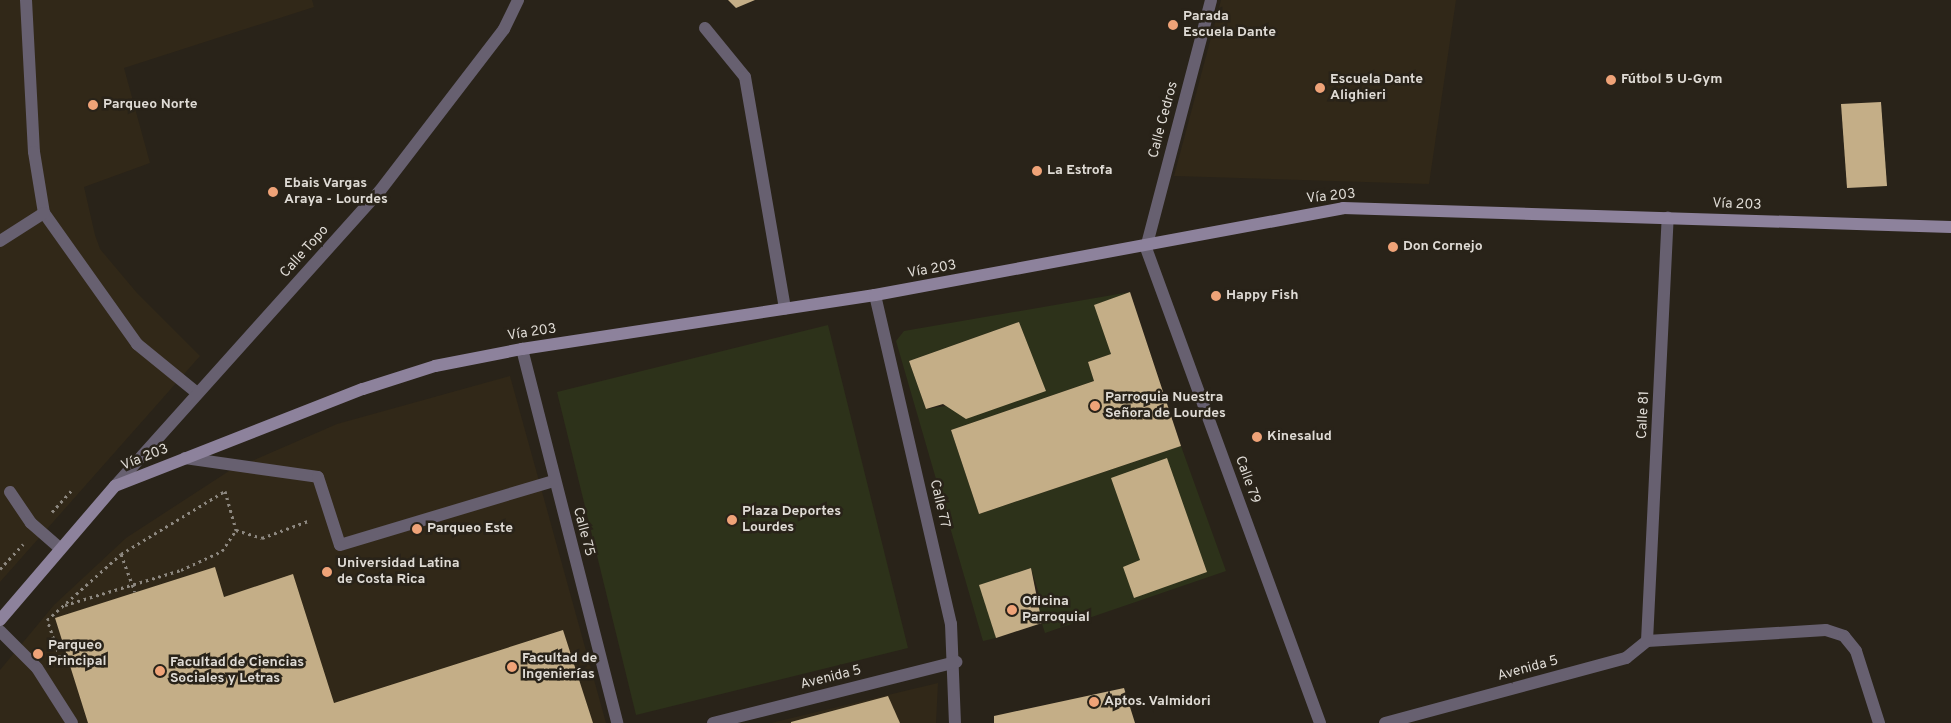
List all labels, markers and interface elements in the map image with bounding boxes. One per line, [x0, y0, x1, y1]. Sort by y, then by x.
place label: Parada Escuela Dante [1183, 9, 1276, 41]
marker: Parada Escuela Dante [1167, 19, 1179, 31]
place label: Escuela Dante Alighieri [1330, 72, 1423, 104]
place label: Fútbol 5 U-Gym [1621, 72, 1722, 88]
marker: Fútbol 5 U-Gym [1605, 74, 1617, 86]
street label: Calle Cedros [1146, 80, 1182, 160]
marker: Escuela Dante Alighieri [1314, 82, 1326, 94]
place label: Parqueo Norte [103, 97, 198, 113]
marker: Parqueo Norte [87, 99, 99, 111]
place label: La Estrofa [1047, 163, 1112, 179]
marker: La Estrofa [1031, 165, 1043, 177]
place label: Ebais Vargas Araya - Lourdes [284, 176, 388, 208]
marker: Ebais Vargas Araya - Lourdes [266, 185, 280, 199]
street label: Vía 203 [1306, 186, 1356, 208]
street label: Vía 203 [1712, 196, 1762, 214]
street label: Calle Topo [277, 222, 333, 282]
place label: Don Cornejo [1403, 239, 1483, 255]
marker: Don Cornejo [1387, 241, 1399, 253]
street label: Vía 203 [906, 257, 958, 283]
place label: Happy Fish [1226, 288, 1299, 304]
marker: Happy Fish [1210, 290, 1222, 302]
street label: Vía 203 [506, 321, 558, 345]
place label: Parroquia Nuestra Señora de Lourdes [1105, 390, 1226, 422]
street label: Calle 81 [1634, 390, 1654, 440]
marker: Parroquia Nuestra Señora de Lourdes [1089, 400, 1101, 412]
place label: Kinesalud [1267, 429, 1332, 445]
marker: Kinesalud [1251, 431, 1263, 443]
street label: Vía 203 [119, 441, 171, 475]
street label: Calle 79 [1231, 454, 1263, 506]
street label: Calle 77 [925, 478, 953, 530]
place label: Plaza Deportes Lourdes [742, 504, 841, 536]
street label: Calle 75 [568, 505, 598, 559]
marker: Plaza Deportes Lourdes [726, 514, 738, 526]
place label: Parqueo Este [427, 521, 513, 537]
marker: Parqueo Este [411, 523, 423, 535]
place label: Universidad Latina de Costa Rica [337, 556, 460, 588]
marker: Universidad Latina de Costa Rica [321, 566, 333, 578]
place label: Oficina Parroquial [1022, 594, 1090, 626]
marker: Oficina Parroquial [1006, 604, 1018, 616]
place label: Parqueo Principal [48, 638, 107, 670]
marker: Parqueo Principal [32, 648, 44, 660]
place label: Facultad de Ingenierías [522, 651, 597, 684]
street label: Avenida 5 [1496, 653, 1560, 685]
place label: Facultad de Ciencias Sociales y Letras [170, 655, 304, 688]
marker: Facultad de Ingenierías [506, 661, 518, 673]
street label: Avenida 5 [799, 662, 863, 694]
marker: Facultad de Ciencias Sociales y Letras [154, 665, 166, 677]
place label: Aptos. Valmidori [1104, 694, 1211, 710]
marker: Aptos. Valmidori [1088, 696, 1100, 708]

